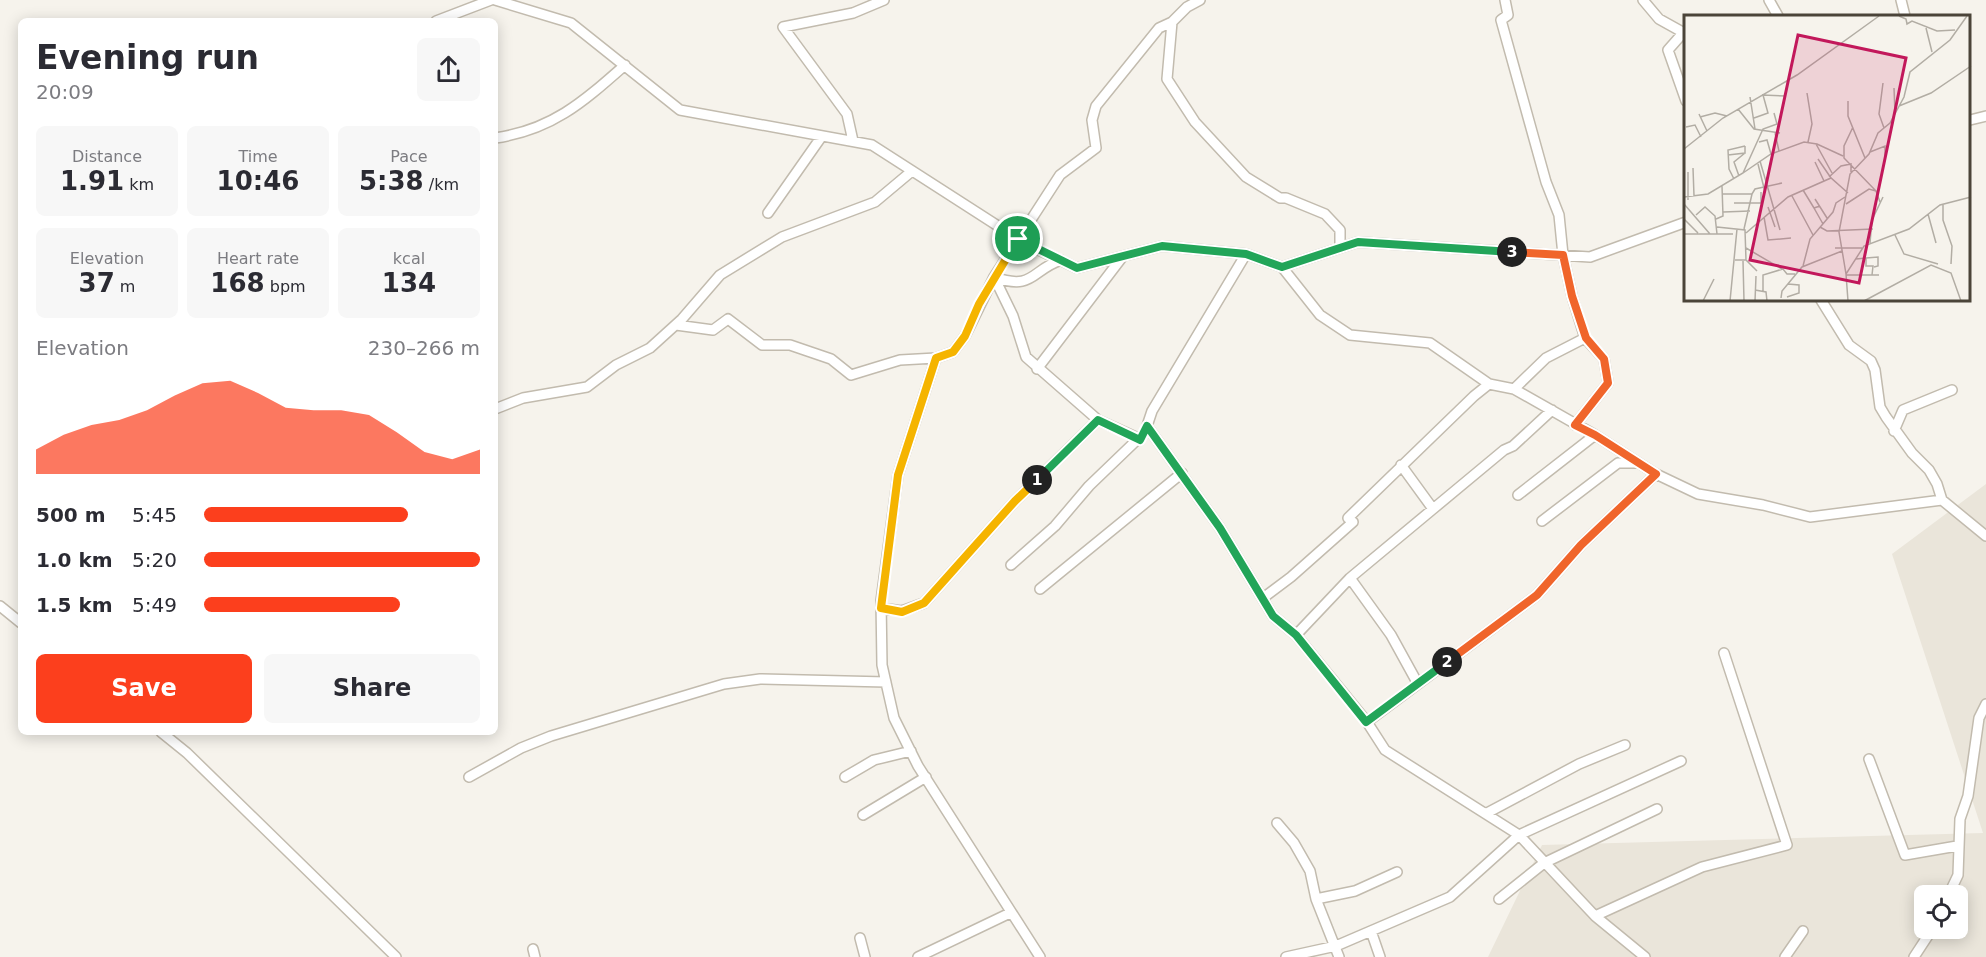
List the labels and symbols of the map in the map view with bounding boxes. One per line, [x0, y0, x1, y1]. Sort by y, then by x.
inset map [1684, 15, 1971, 302]
pin [992, 213, 1043, 264]
pin: 3 [1497, 237, 1527, 267]
pin: 1 [1022, 465, 1052, 495]
pin: 2 [1432, 647, 1462, 677]

